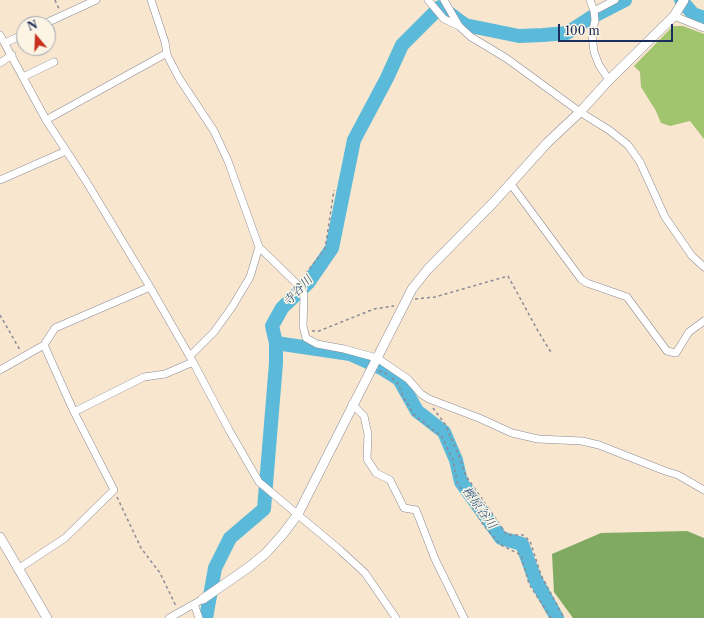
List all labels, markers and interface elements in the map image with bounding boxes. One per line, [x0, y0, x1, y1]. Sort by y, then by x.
north arrow [16, 16, 56, 56]
scale bar [560, 16, 675, 42]
text: N [26, 17, 39, 34]
text: 100 m [565, 23, 600, 38]
water label: 寺谷川 [280, 273, 316, 309]
water label: 樫原谷川 [459, 484, 499, 532]

